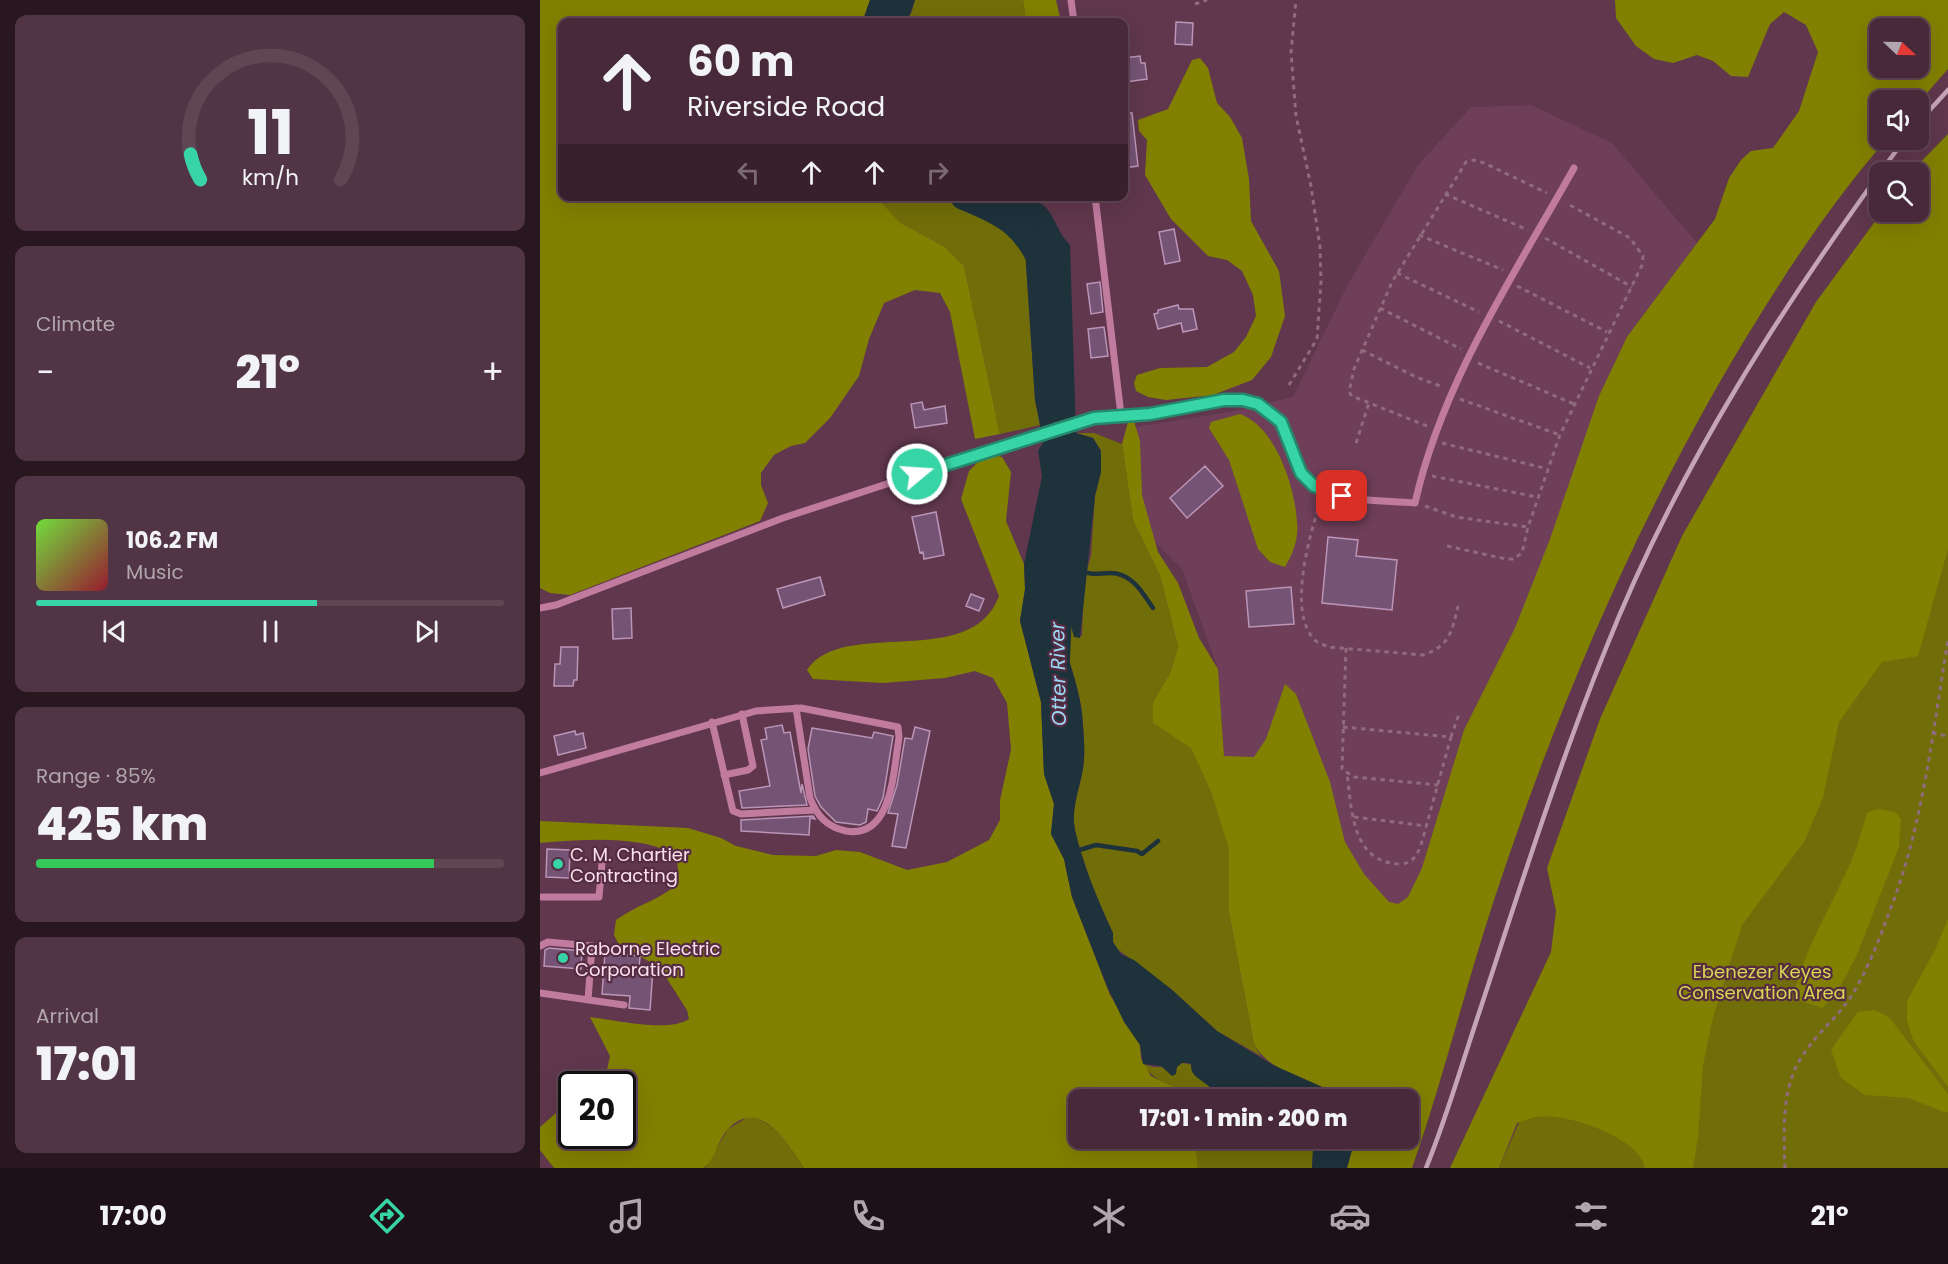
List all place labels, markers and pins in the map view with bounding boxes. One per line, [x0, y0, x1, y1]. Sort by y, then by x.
pin [1316, 470, 1367, 521]
place label: C. M. Chartier Contracting [570, 842, 690, 888]
marker: C. M. Chartier Contracting [551, 857, 565, 871]
place label: Raborne Electric Corporation [575, 936, 720, 982]
marker: Raborne Electric Corporation [556, 951, 570, 965]

